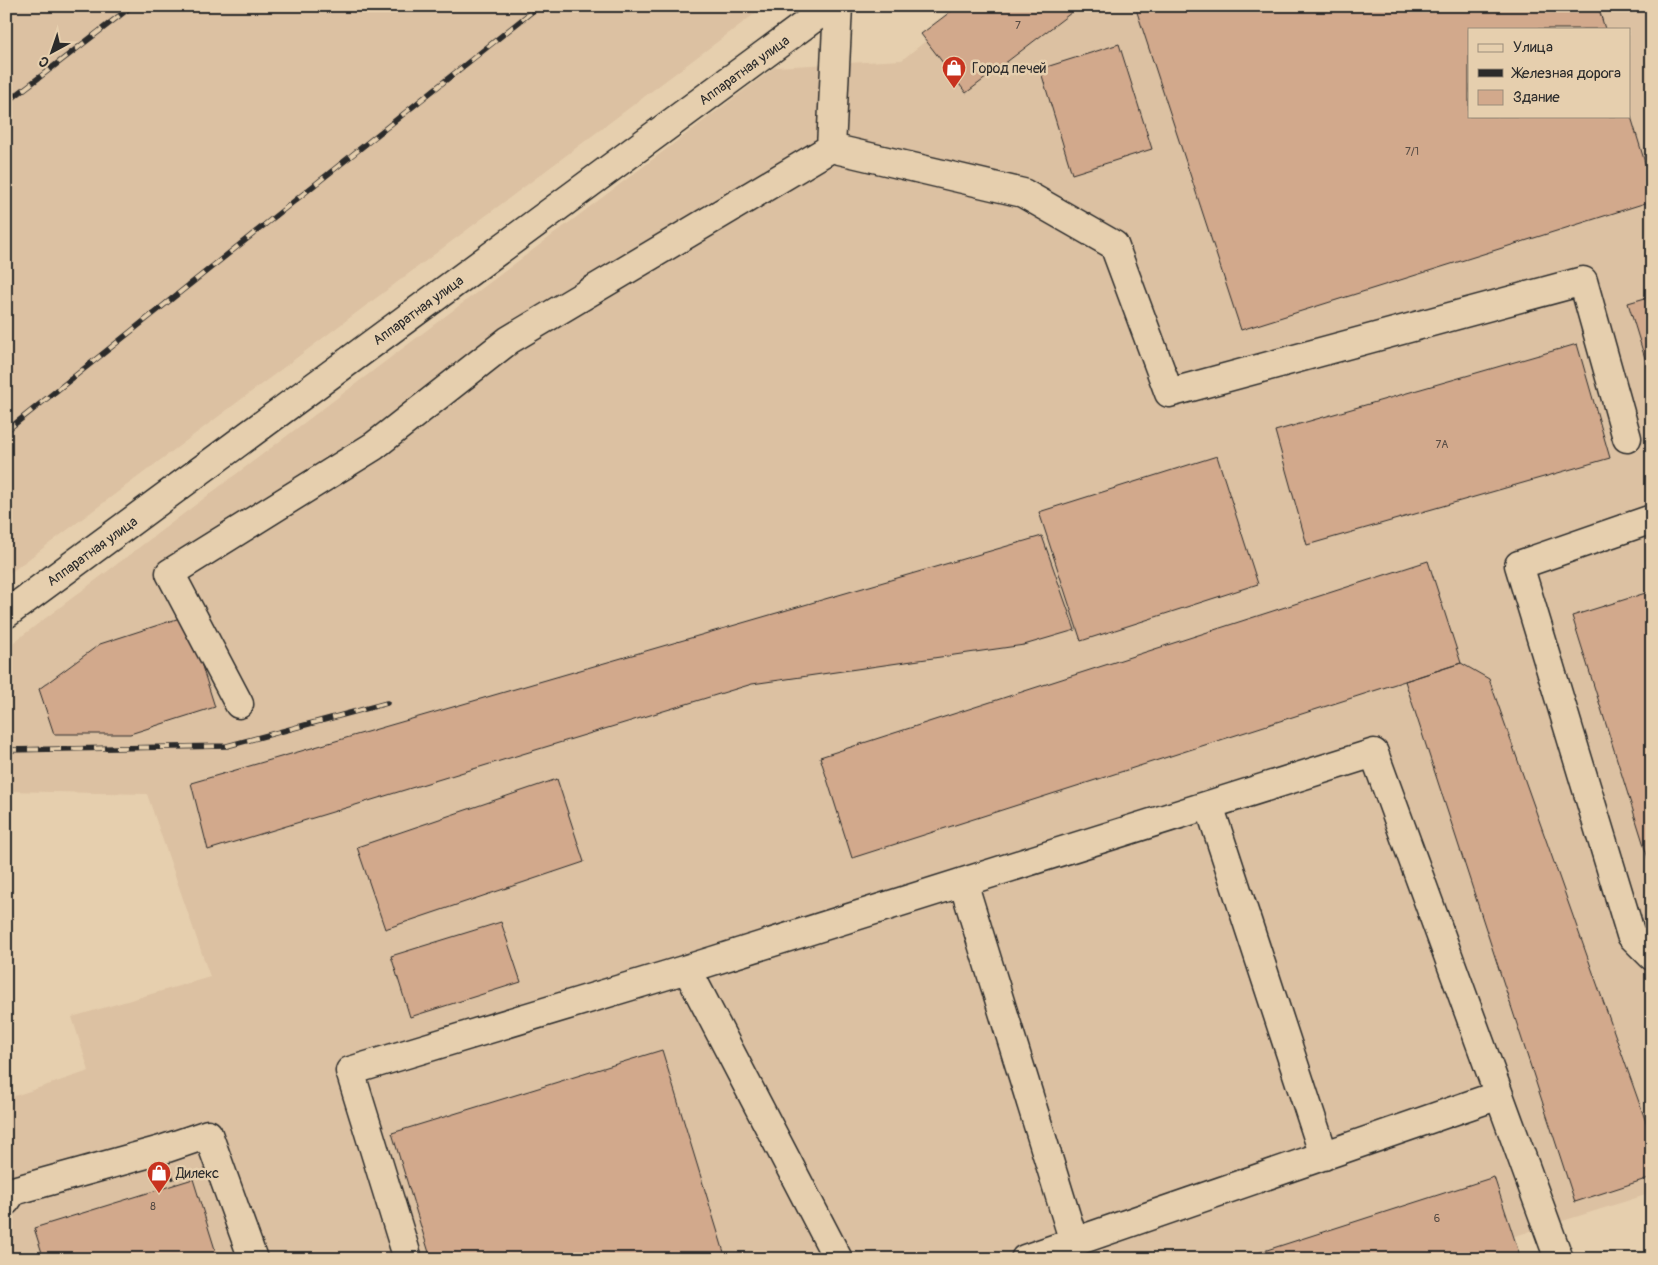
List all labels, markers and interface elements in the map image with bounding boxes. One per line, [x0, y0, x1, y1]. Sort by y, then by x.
house number: 7 [1015, 19, 1021, 32]
north arrow [28, 28, 78, 78]
legend [1468, 28, 1630, 118]
street label: Аппаратная улица [696, 32, 793, 109]
text: Улица [1513, 38, 1553, 57]
text: С [35, 52, 53, 71]
shop icon: Город печей [941, 55, 967, 89]
place label: Город печей [972, 60, 1047, 77]
text: Железная дорога [1511, 64, 1621, 83]
text: Здание [1513, 88, 1560, 107]
house number: 7/1 [1405, 145, 1419, 158]
street label: Аппаратная улица [370, 272, 467, 349]
house number: 7А [1436, 438, 1448, 451]
street label: Аппаратная улица [44, 513, 141, 590]
shop icon: Дилекс [146, 1160, 172, 1194]
place label: Дилекс [175, 1165, 219, 1182]
house number: 8 [150, 1200, 156, 1213]
house number: 6 [1434, 1212, 1440, 1225]

